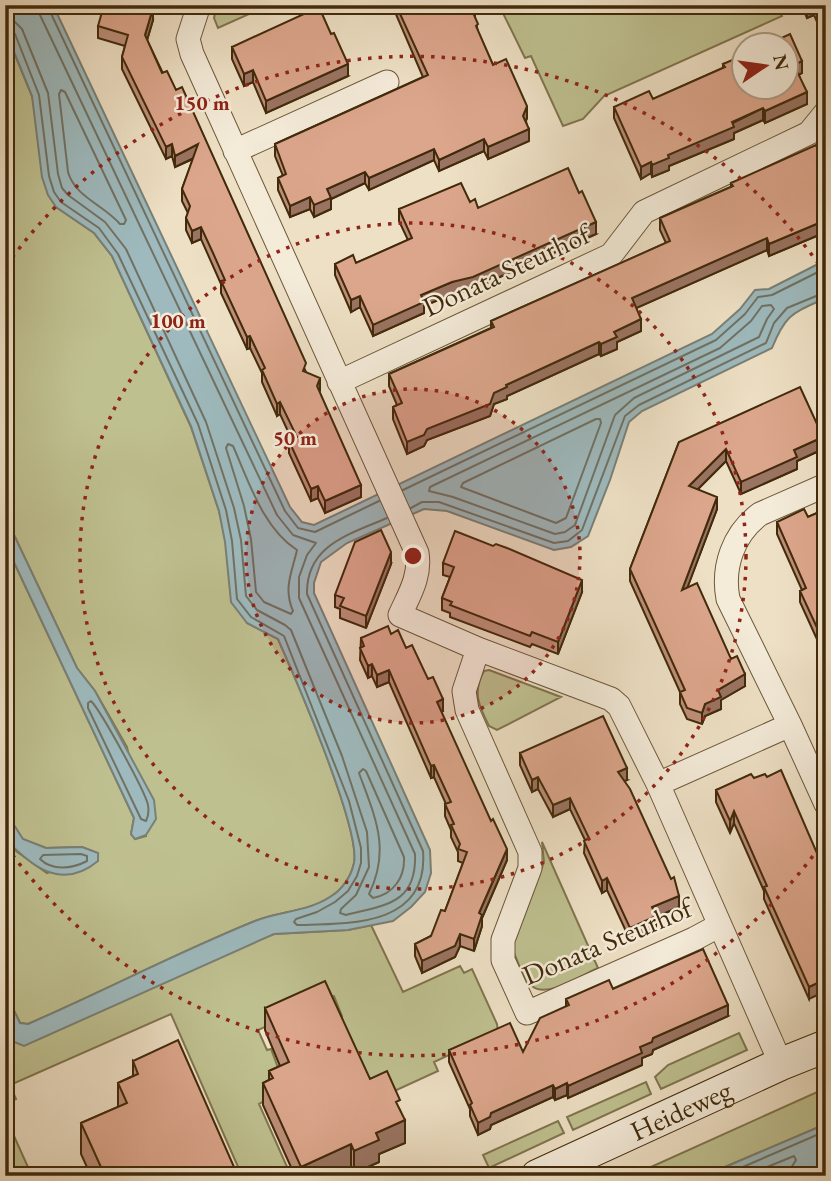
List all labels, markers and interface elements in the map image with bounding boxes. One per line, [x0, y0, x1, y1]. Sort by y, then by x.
north arrow [730, 32, 800, 102]
text: N [767, 52, 795, 73]
text: 150 m [174, 89, 230, 116]
street label: Donata Steurhof [417, 214, 598, 324]
text: 100 m [150, 307, 206, 334]
text: 50 m [273, 424, 317, 451]
centre of rings [401, 544, 425, 568]
street label: Donata Steurhof [517, 888, 700, 993]
street label: Heideweg [624, 1071, 738, 1149]

